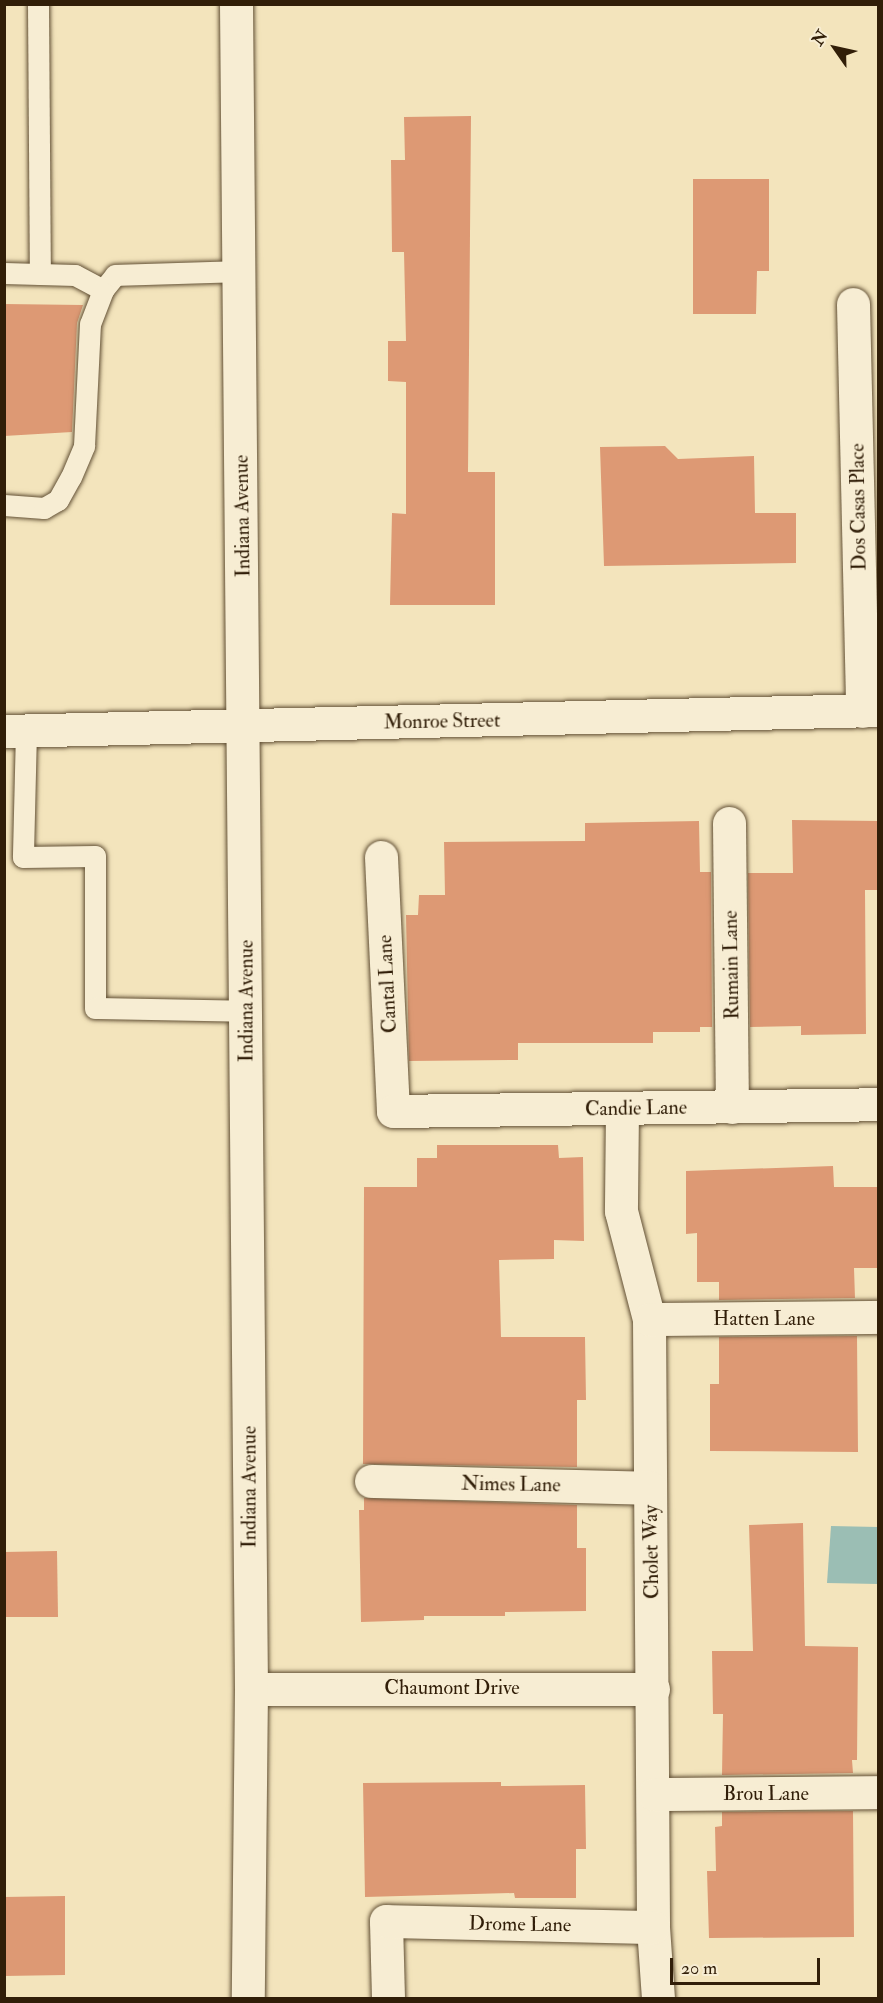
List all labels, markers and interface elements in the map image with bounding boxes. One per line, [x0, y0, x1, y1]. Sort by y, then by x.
north arrow [805, 18, 865, 78]
text: N [808, 26, 832, 49]
street label: Dos Casas Place [845, 443, 871, 571]
street label: Indiana Avenue [229, 455, 255, 577]
street label: Monroe Street [383, 708, 501, 734]
street label: Rumain Lane [718, 910, 744, 1020]
street label: Cantal Lane [372, 934, 402, 1034]
street label: Indiana Avenue [234, 940, 258, 1062]
street label: Candie Lane [585, 1095, 687, 1121]
street label: Hatten Lane [713, 1306, 815, 1330]
street label: Indiana Avenue [237, 1426, 261, 1548]
street label: Nimes Lane [461, 1471, 561, 1497]
street label: Cholet Way [638, 1505, 664, 1599]
street label: Chaumont Drive [384, 1675, 520, 1699]
street label: Brou Lane [723, 1781, 809, 1805]
street label: Drome Lane [468, 1911, 572, 1937]
scale bar [673, 1946, 823, 1984]
text: 20 m [681, 1957, 717, 1980]

